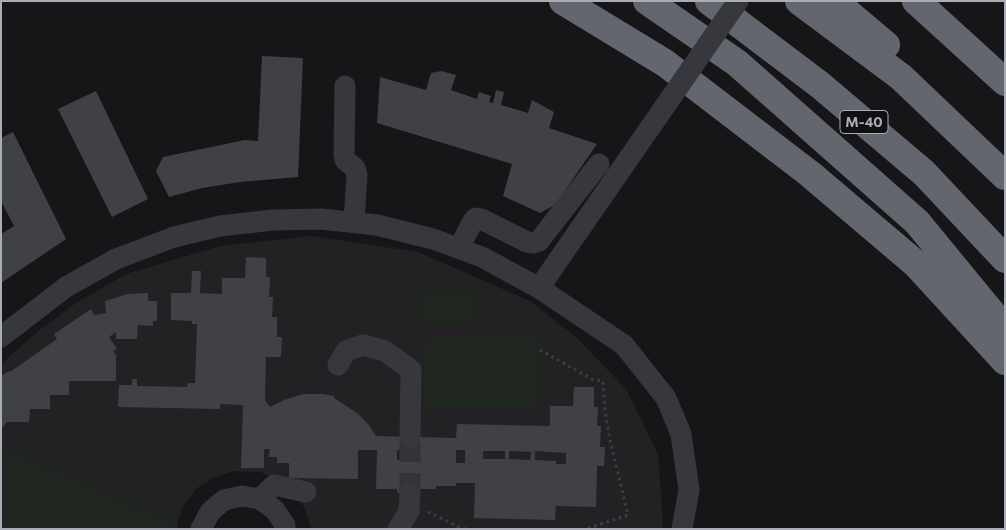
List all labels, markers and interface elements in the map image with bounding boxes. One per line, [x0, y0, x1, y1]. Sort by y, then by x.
road number: M-40 [840, 110, 888, 134]

